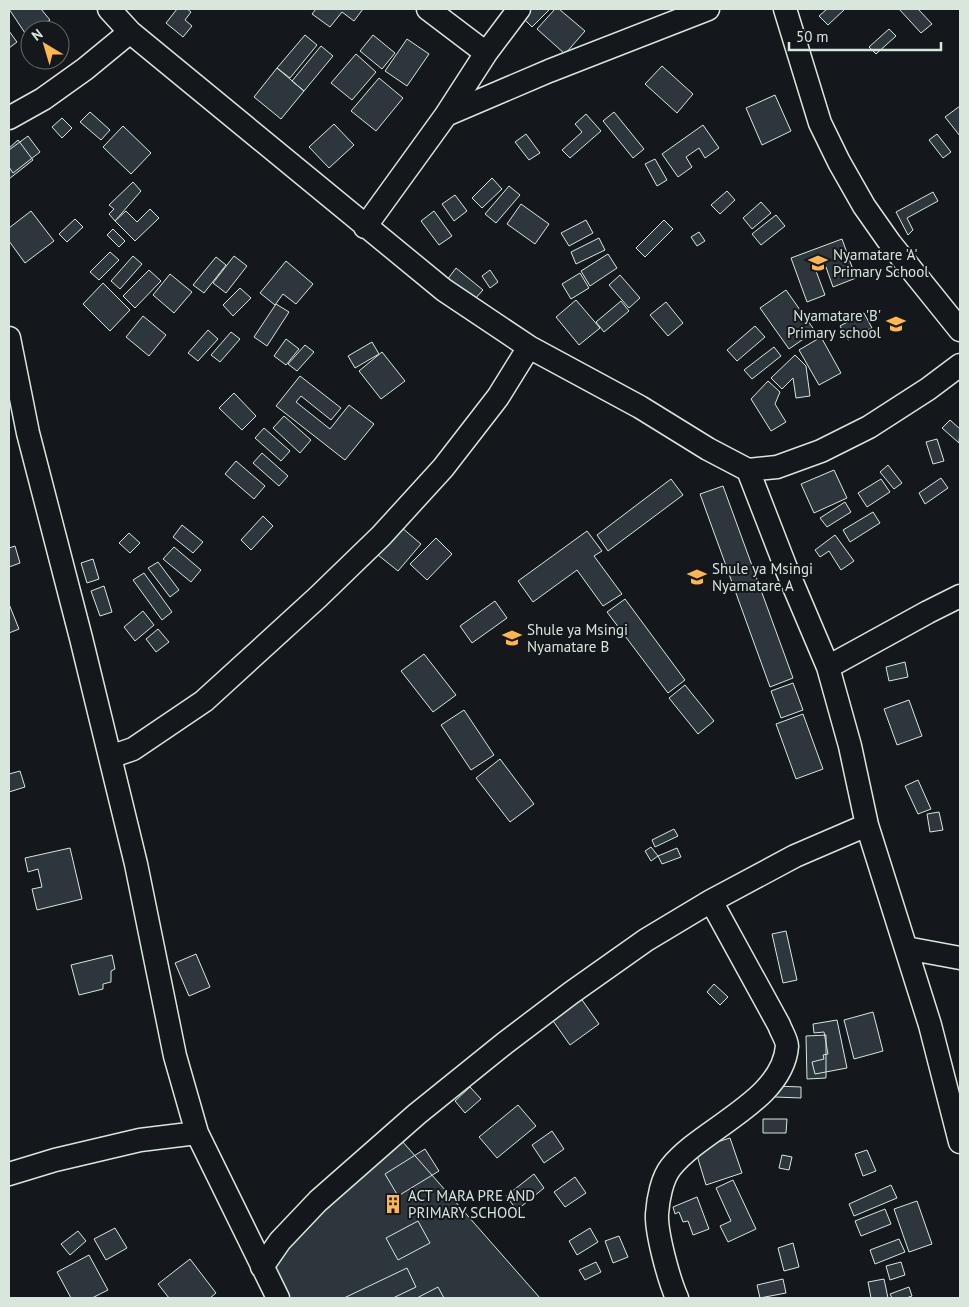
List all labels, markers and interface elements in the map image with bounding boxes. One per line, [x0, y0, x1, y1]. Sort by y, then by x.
north arrow [20, 20, 70, 70]
scale bar [789, 20, 942, 52]
text: N [28, 25, 46, 45]
text: 50 m [796, 27, 829, 46]
place label: Nyamatare 'A' Primary School [833, 245, 929, 281]
school or university icon: Nyamatare 'A' Primary School [807, 252, 829, 274]
place label: Nyamatare 'B' Primary school [787, 306, 882, 342]
school or university icon: Nyamatare 'B' Primary school [885, 313, 907, 335]
place label: Shule ya Msingi Nyamatare A [712, 559, 813, 595]
school or university icon: Shule ya Msingi Nyamatare A [686, 566, 708, 588]
place label: Shule ya Msingi Nyamatare B [527, 620, 628, 656]
school or university icon: Shule ya Msingi Nyamatare B [501, 627, 523, 649]
place label: ACT MARA PRE AND PRIMARY SCHOOL [408, 1186, 535, 1222]
building icon: ACT MARA PRE AND PRIMARY SCHOOL [382, 1193, 404, 1215]

